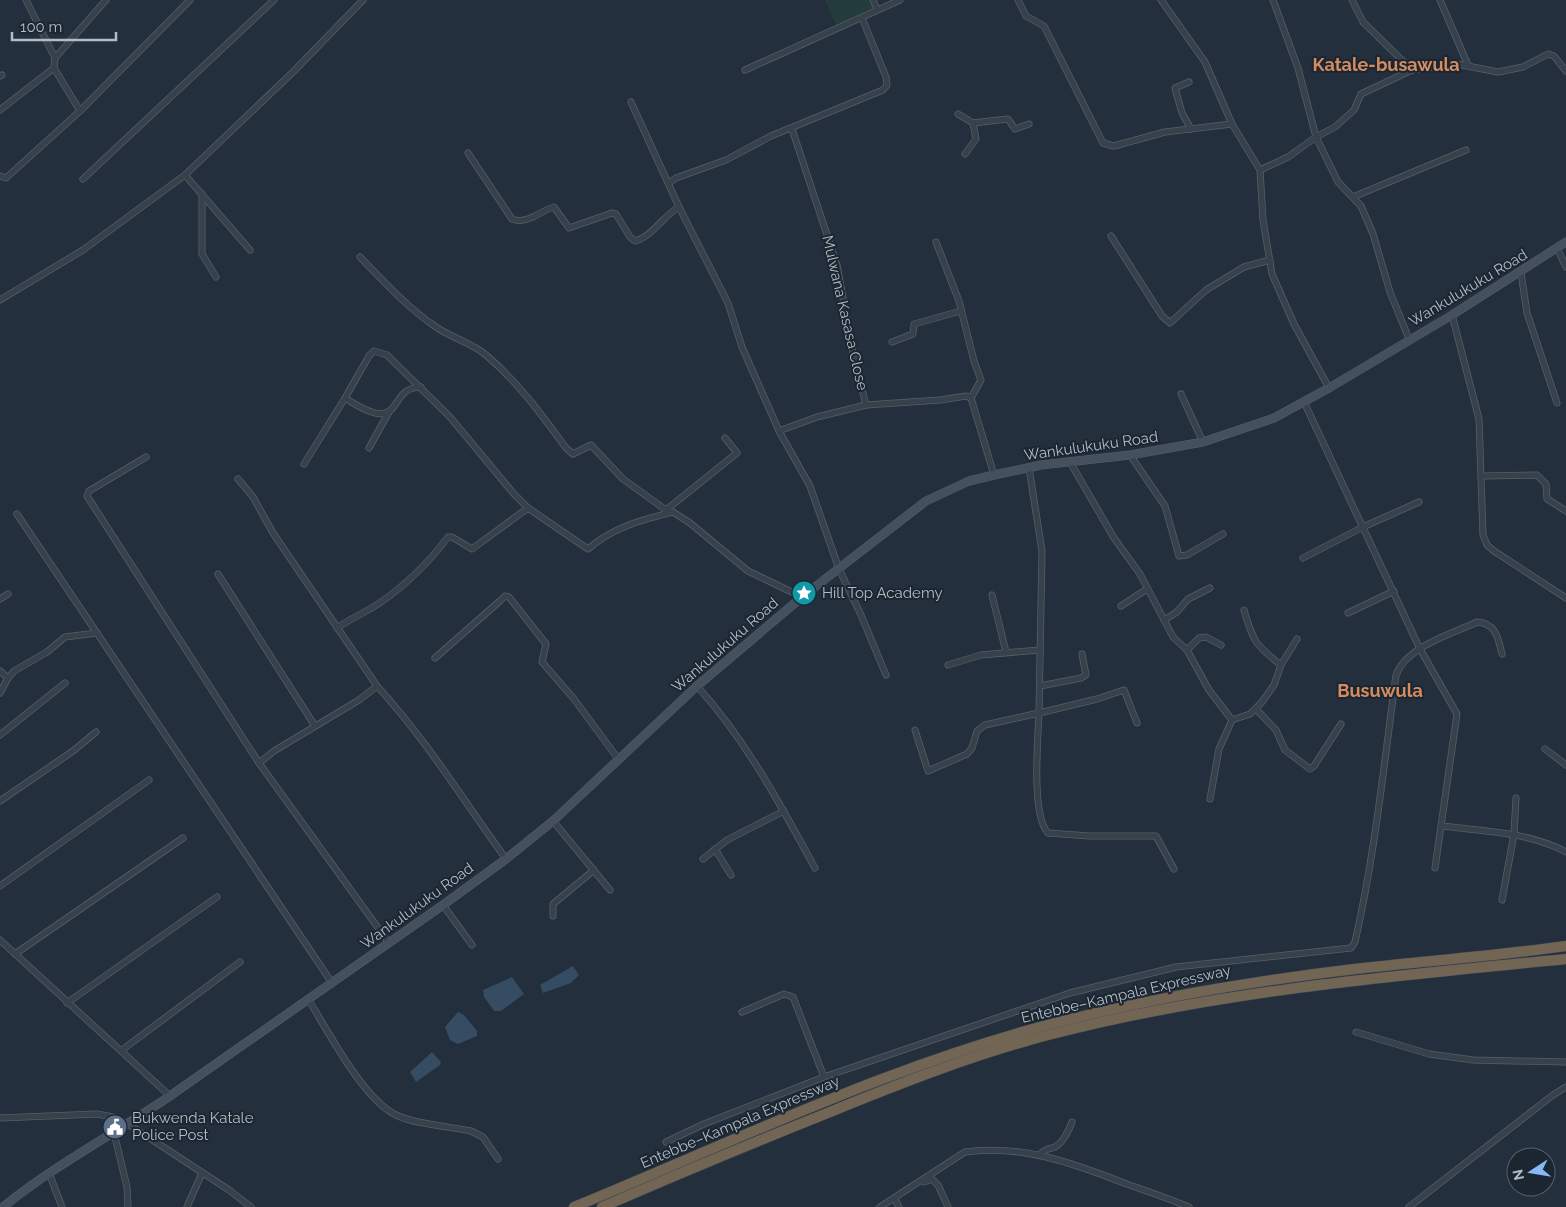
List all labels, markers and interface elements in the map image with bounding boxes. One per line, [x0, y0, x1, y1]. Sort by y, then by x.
scale bar [12, 10, 116, 42]
text: 100 m [20, 18, 62, 36]
district label: Katale-busawula [1312, 54, 1460, 75]
street label: Mulwana Kasasa Close [818, 234, 872, 392]
street label: Wankulukuku Road [1405, 245, 1531, 331]
street label: Wankulukuku Road [1023, 428, 1159, 464]
place icon: Hill Top Academy [791, 580, 817, 606]
place label: Hill Top Academy [822, 584, 943, 602]
street label: Wankulukuku Road [668, 594, 782, 696]
district label: Busuwula [1337, 680, 1423, 701]
street label: Wankulukuku Road [357, 859, 477, 953]
street label: Entebbe–Kampala Expressway [1019, 961, 1233, 1027]
street label: Entebbe–Kampala Expressway [638, 1072, 842, 1172]
place label: Bukwenda Katale Police Post [132, 1109, 254, 1144]
public building icon: Bukwenda Katale Police Post [102, 1114, 128, 1140]
north arrow [1506, 1147, 1556, 1197]
text: N [1509, 1168, 1527, 1182]

